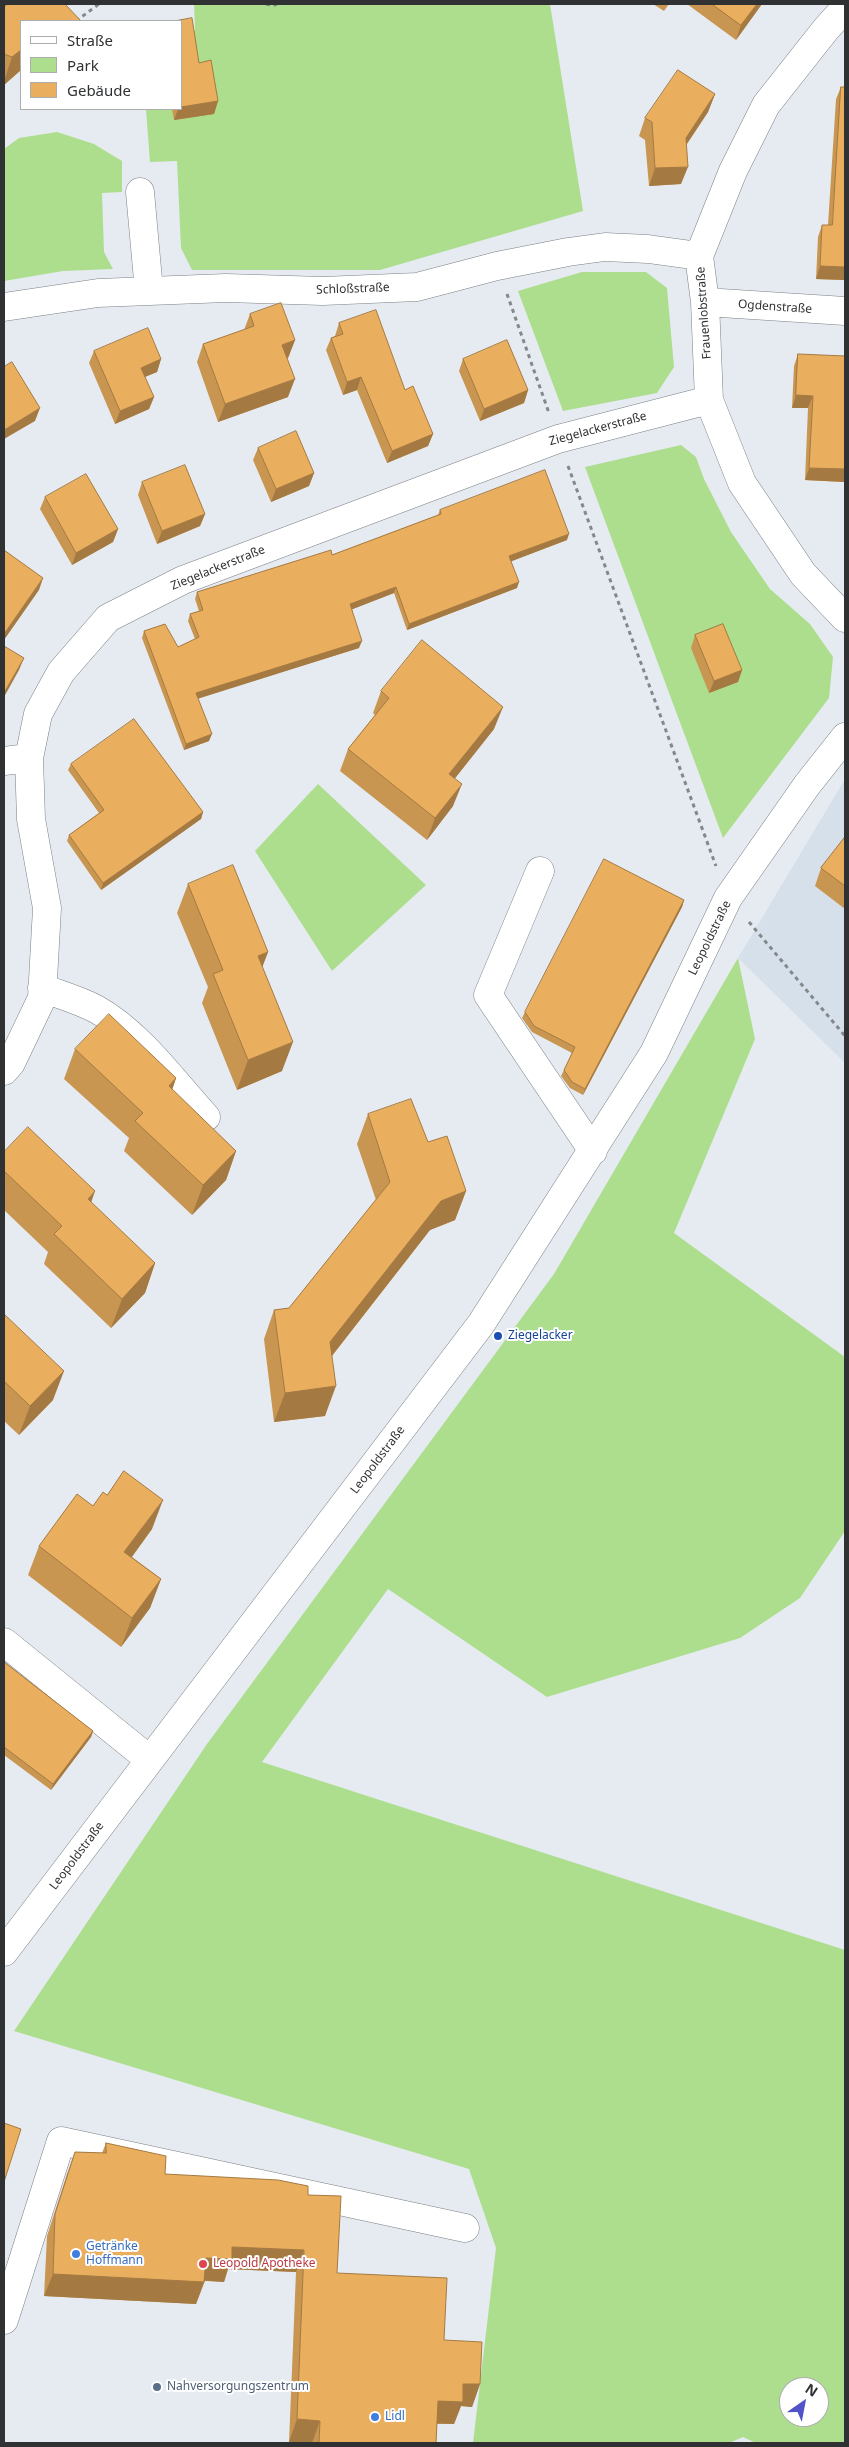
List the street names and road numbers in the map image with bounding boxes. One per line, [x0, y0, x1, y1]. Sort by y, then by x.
street label: Frauenlobstraße [694, 266, 714, 360]
street label: Schloßstraße [316, 281, 390, 297]
street label: Ogdenstraße [737, 297, 813, 317]
street label: Ziegelackerstraße [548, 409, 648, 449]
street label: Ziegelackerstraße [169, 543, 267, 593]
street label: Leopoldstraße [686, 898, 734, 978]
street label: Leopoldstraße [348, 1423, 408, 1497]
street label: Leopoldstraße [47, 1819, 107, 1893]

